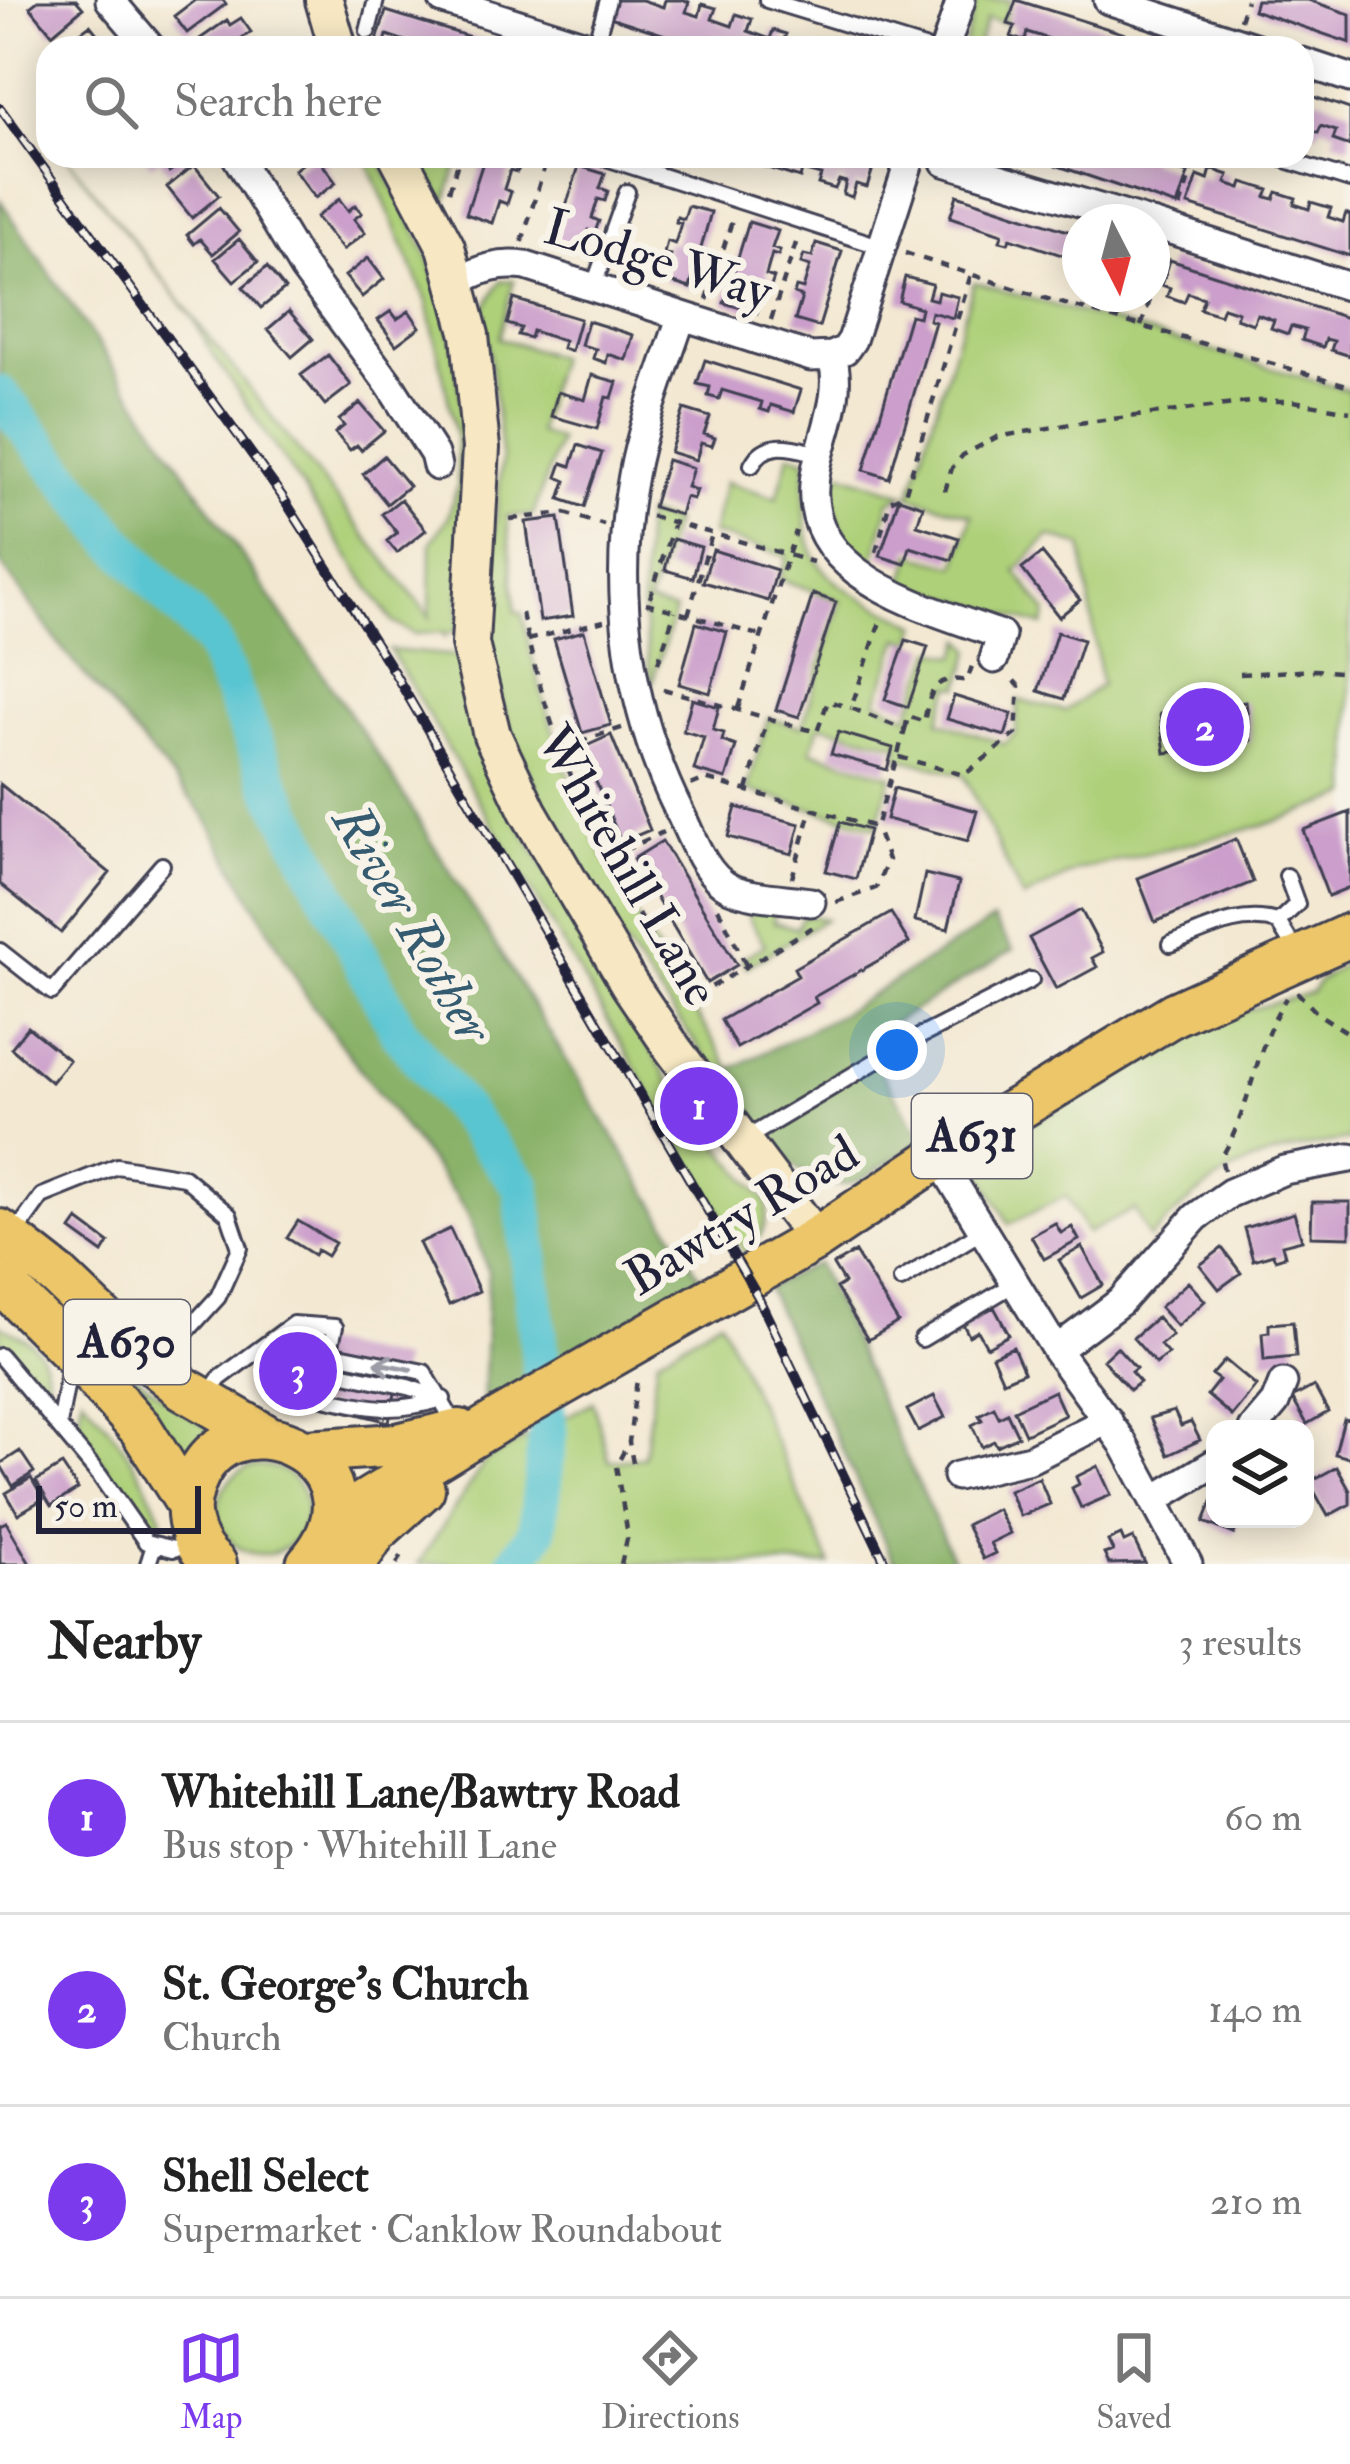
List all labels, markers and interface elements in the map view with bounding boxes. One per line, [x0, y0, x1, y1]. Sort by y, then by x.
search box [36, 36, 1314, 168]
icon: search [78, 69, 144, 135]
text: Search here [174, 74, 382, 130]
street label: Lodge Way [537, 195, 781, 325]
north arrow [1062, 204, 1170, 312]
pin: 2 [1166, 682, 1244, 772]
street label: Whitehill Lane [521, 714, 733, 1018]
water label: River Rother [316, 791, 509, 1058]
your location [867, 1020, 927, 1080]
pin: 1 [660, 1061, 738, 1151]
road number: A631 [912, 1094, 1032, 1178]
street label: Bawtry Road [614, 1121, 870, 1311]
road number: A630 [64, 1300, 190, 1384]
pin: 3 [259, 1326, 337, 1416]
one-way arrow [374, 1354, 413, 1376]
map controls [1206, 1420, 1314, 1528]
button: layers [1206, 1420, 1314, 1528]
scale bar [36, 1480, 201, 1533]
text: 50 m [54, 1486, 118, 1527]
text: Nearby [48, 1610, 201, 1674]
text: 3 results [1179, 1618, 1302, 1667]
text: Whitehill Lane/Bawtry Road [162, 1765, 680, 1821]
text: 1 [80, 1793, 94, 1842]
text: 60 m [1224, 1793, 1302, 1842]
text: Bus stop · Whitehill Lane [162, 1821, 557, 1870]
text: St. George's Church [162, 1957, 529, 2013]
text: 2 [77, 1985, 97, 2034]
text: 140 m [1209, 1985, 1302, 2034]
text: Church [162, 2013, 281, 2062]
text: Shell Select [162, 2149, 369, 2205]
text: 3 [80, 2177, 94, 2226]
text: 210 m [1210, 2177, 1302, 2226]
text: Supermarket · Canklow Roundabout [162, 2205, 722, 2254]
tab: Map [178, 2325, 244, 2438]
tab: Directions [601, 2325, 740, 2438]
tab: Saved [1096, 2325, 1172, 2438]

